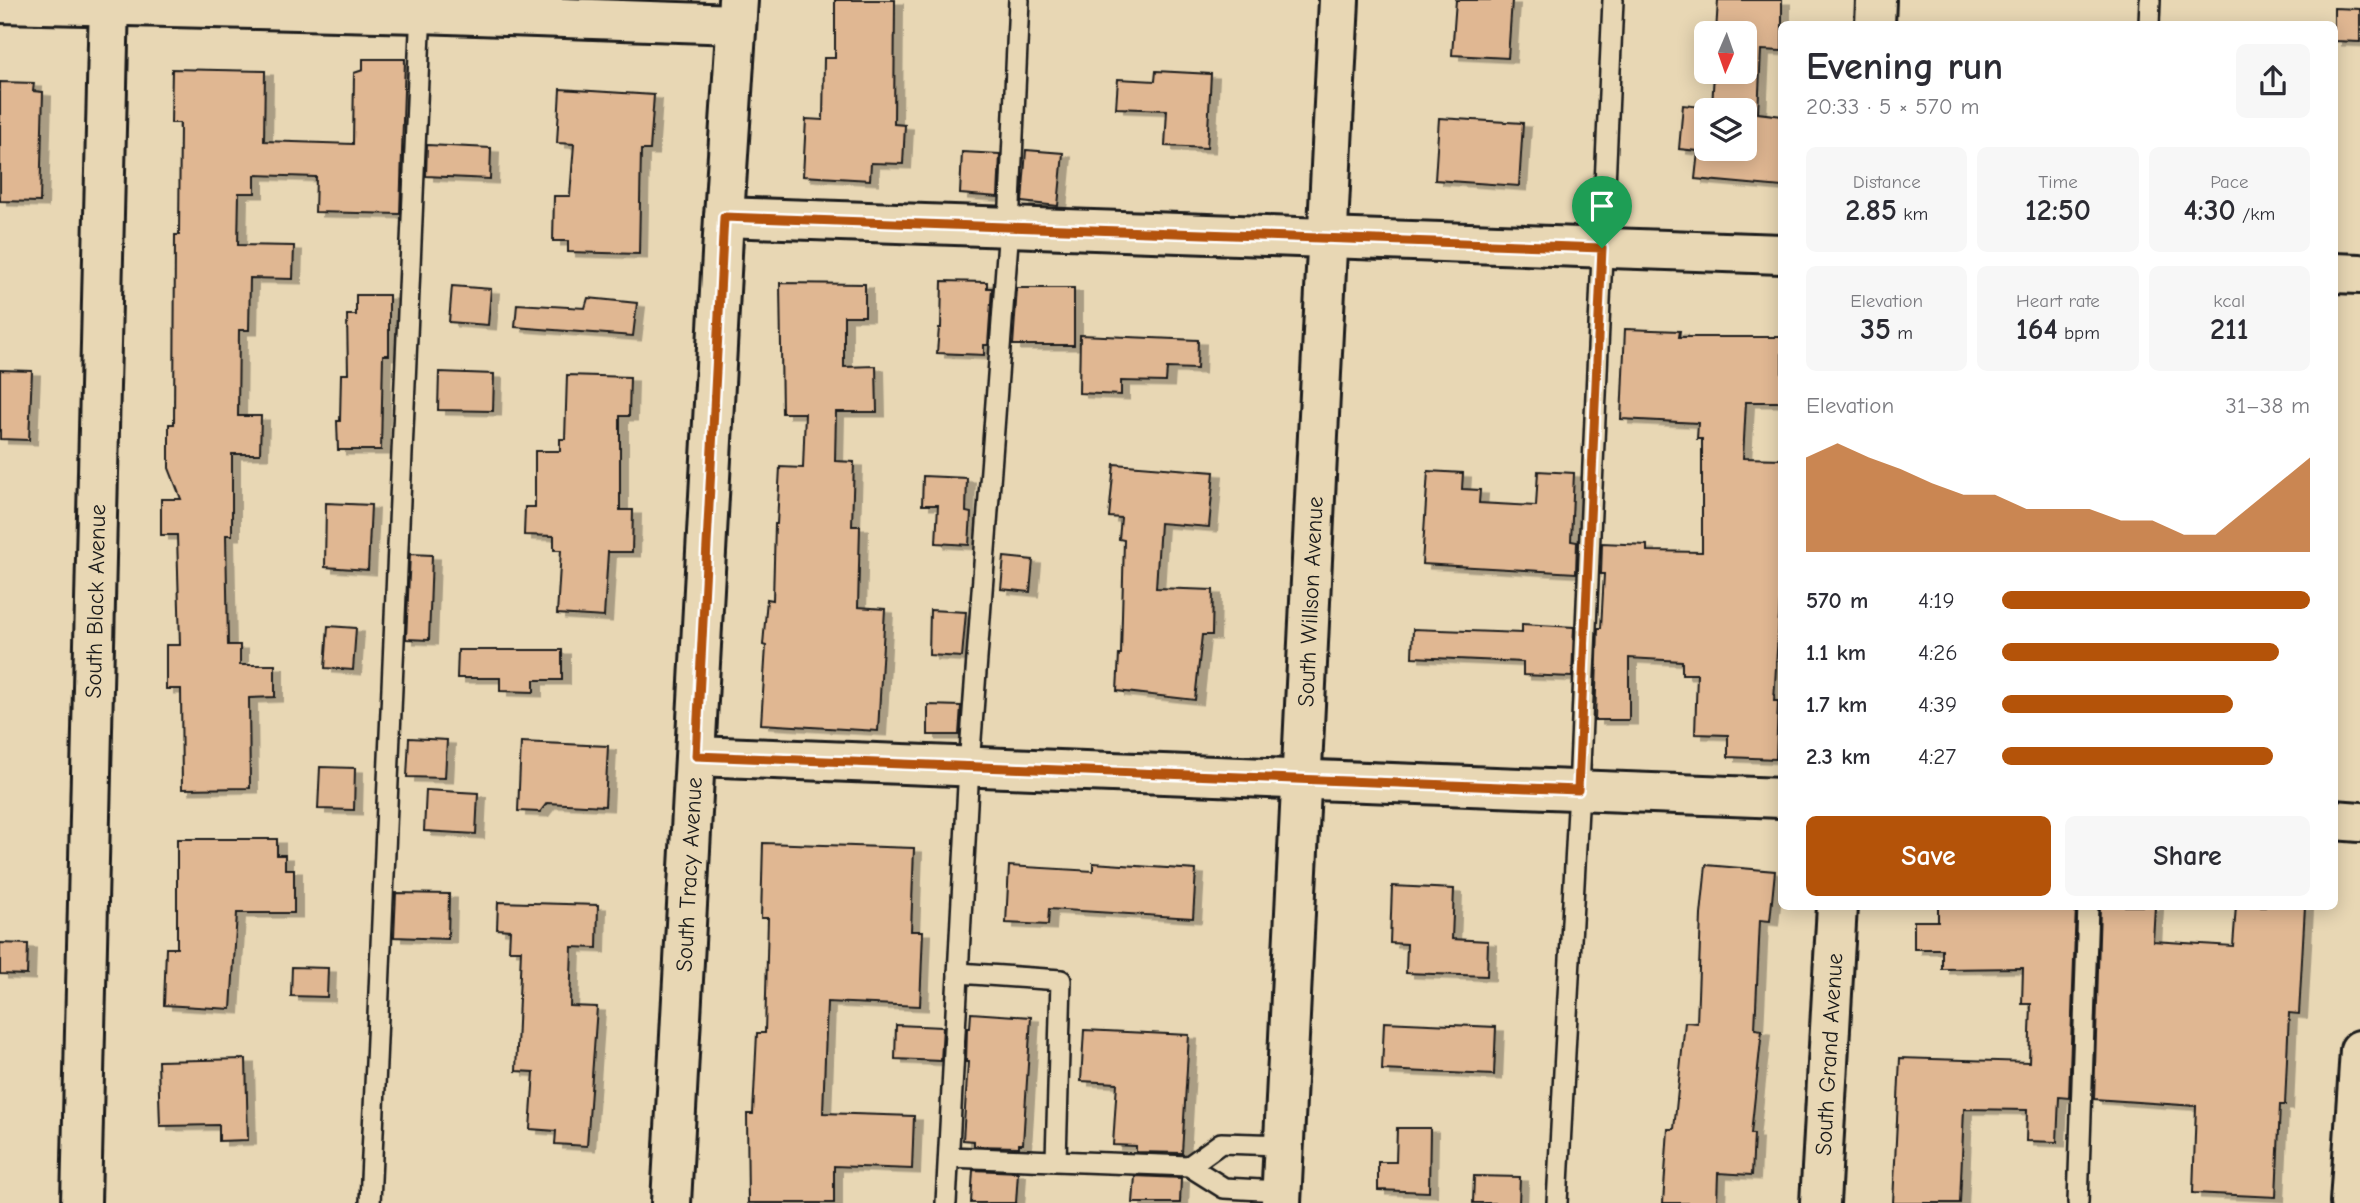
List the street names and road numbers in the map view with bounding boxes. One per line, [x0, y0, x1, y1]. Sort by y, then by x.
street label: South Willson Avenue [1292, 496, 1329, 708]
street label: South Black Avenue [80, 504, 111, 699]
street label: South Tracy Avenue [670, 776, 708, 973]
street label: South Grand Avenue [1810, 952, 1848, 1156]

